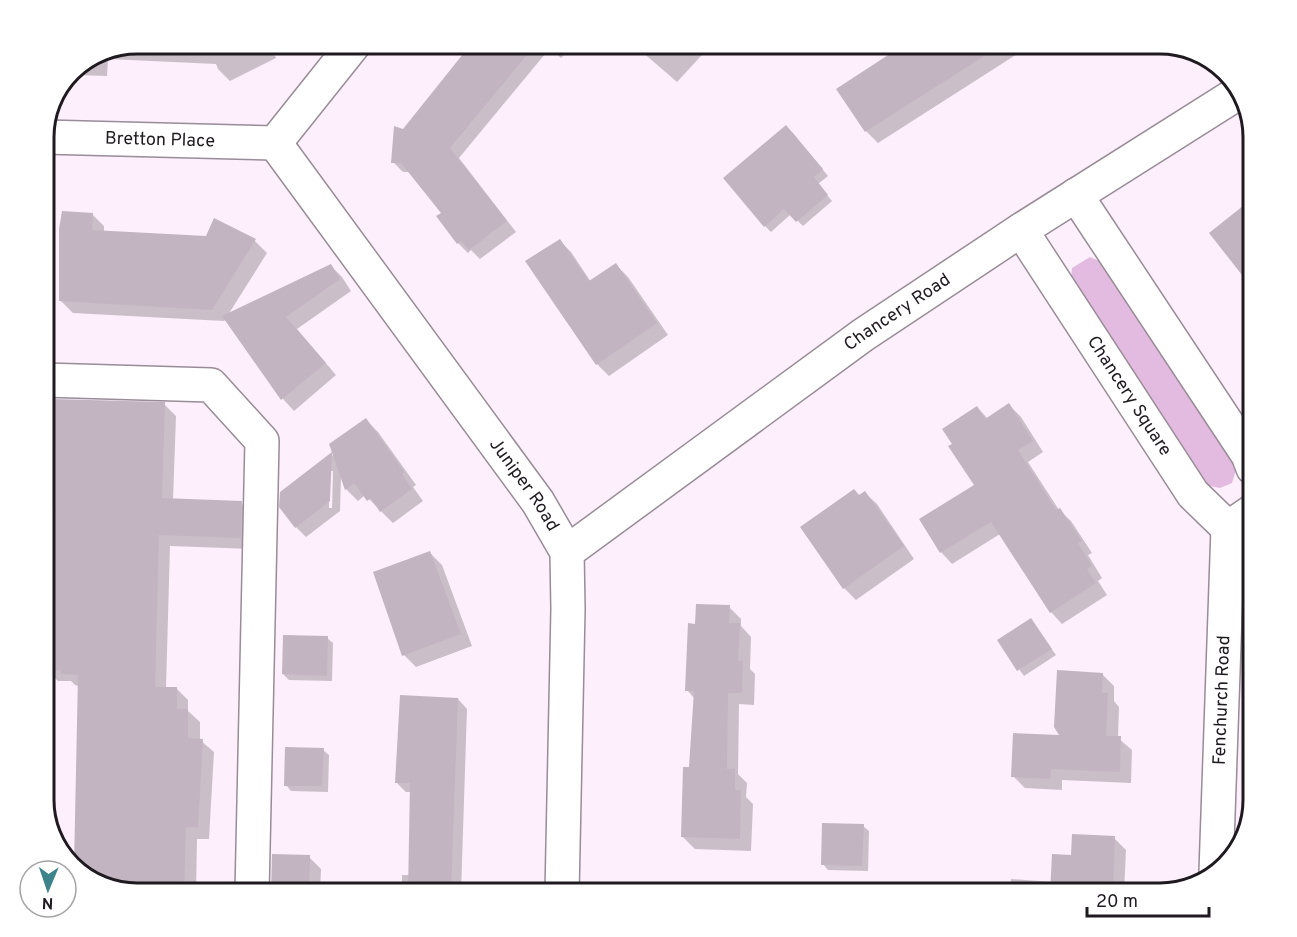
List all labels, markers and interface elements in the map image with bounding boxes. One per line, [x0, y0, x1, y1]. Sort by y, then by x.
street label: Bretton Place [105, 127, 215, 153]
street label: Chancery Road [839, 269, 955, 357]
street label: Chancery Square [1082, 331, 1177, 460]
street label: Juniper Road [484, 434, 564, 535]
street label: Fenchurch Road [1208, 635, 1236, 765]
north arrow [18, 859, 78, 919]
scale bar [1087, 880, 1208, 918]
text: 20 m [1096, 891, 1138, 914]
text: N [41, 892, 54, 912]

